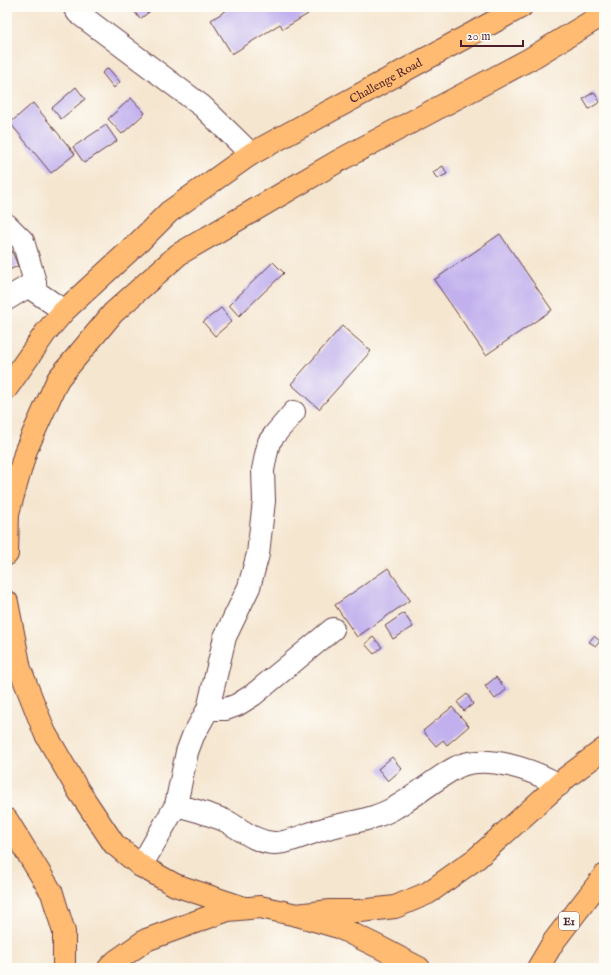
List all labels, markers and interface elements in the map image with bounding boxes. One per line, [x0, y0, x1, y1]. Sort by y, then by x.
scale bar [461, 22, 523, 48]
text: 20 m [467, 29, 490, 44]
street label: Challenge Road [347, 55, 425, 107]
road number: E1 [559, 912, 579, 930]

